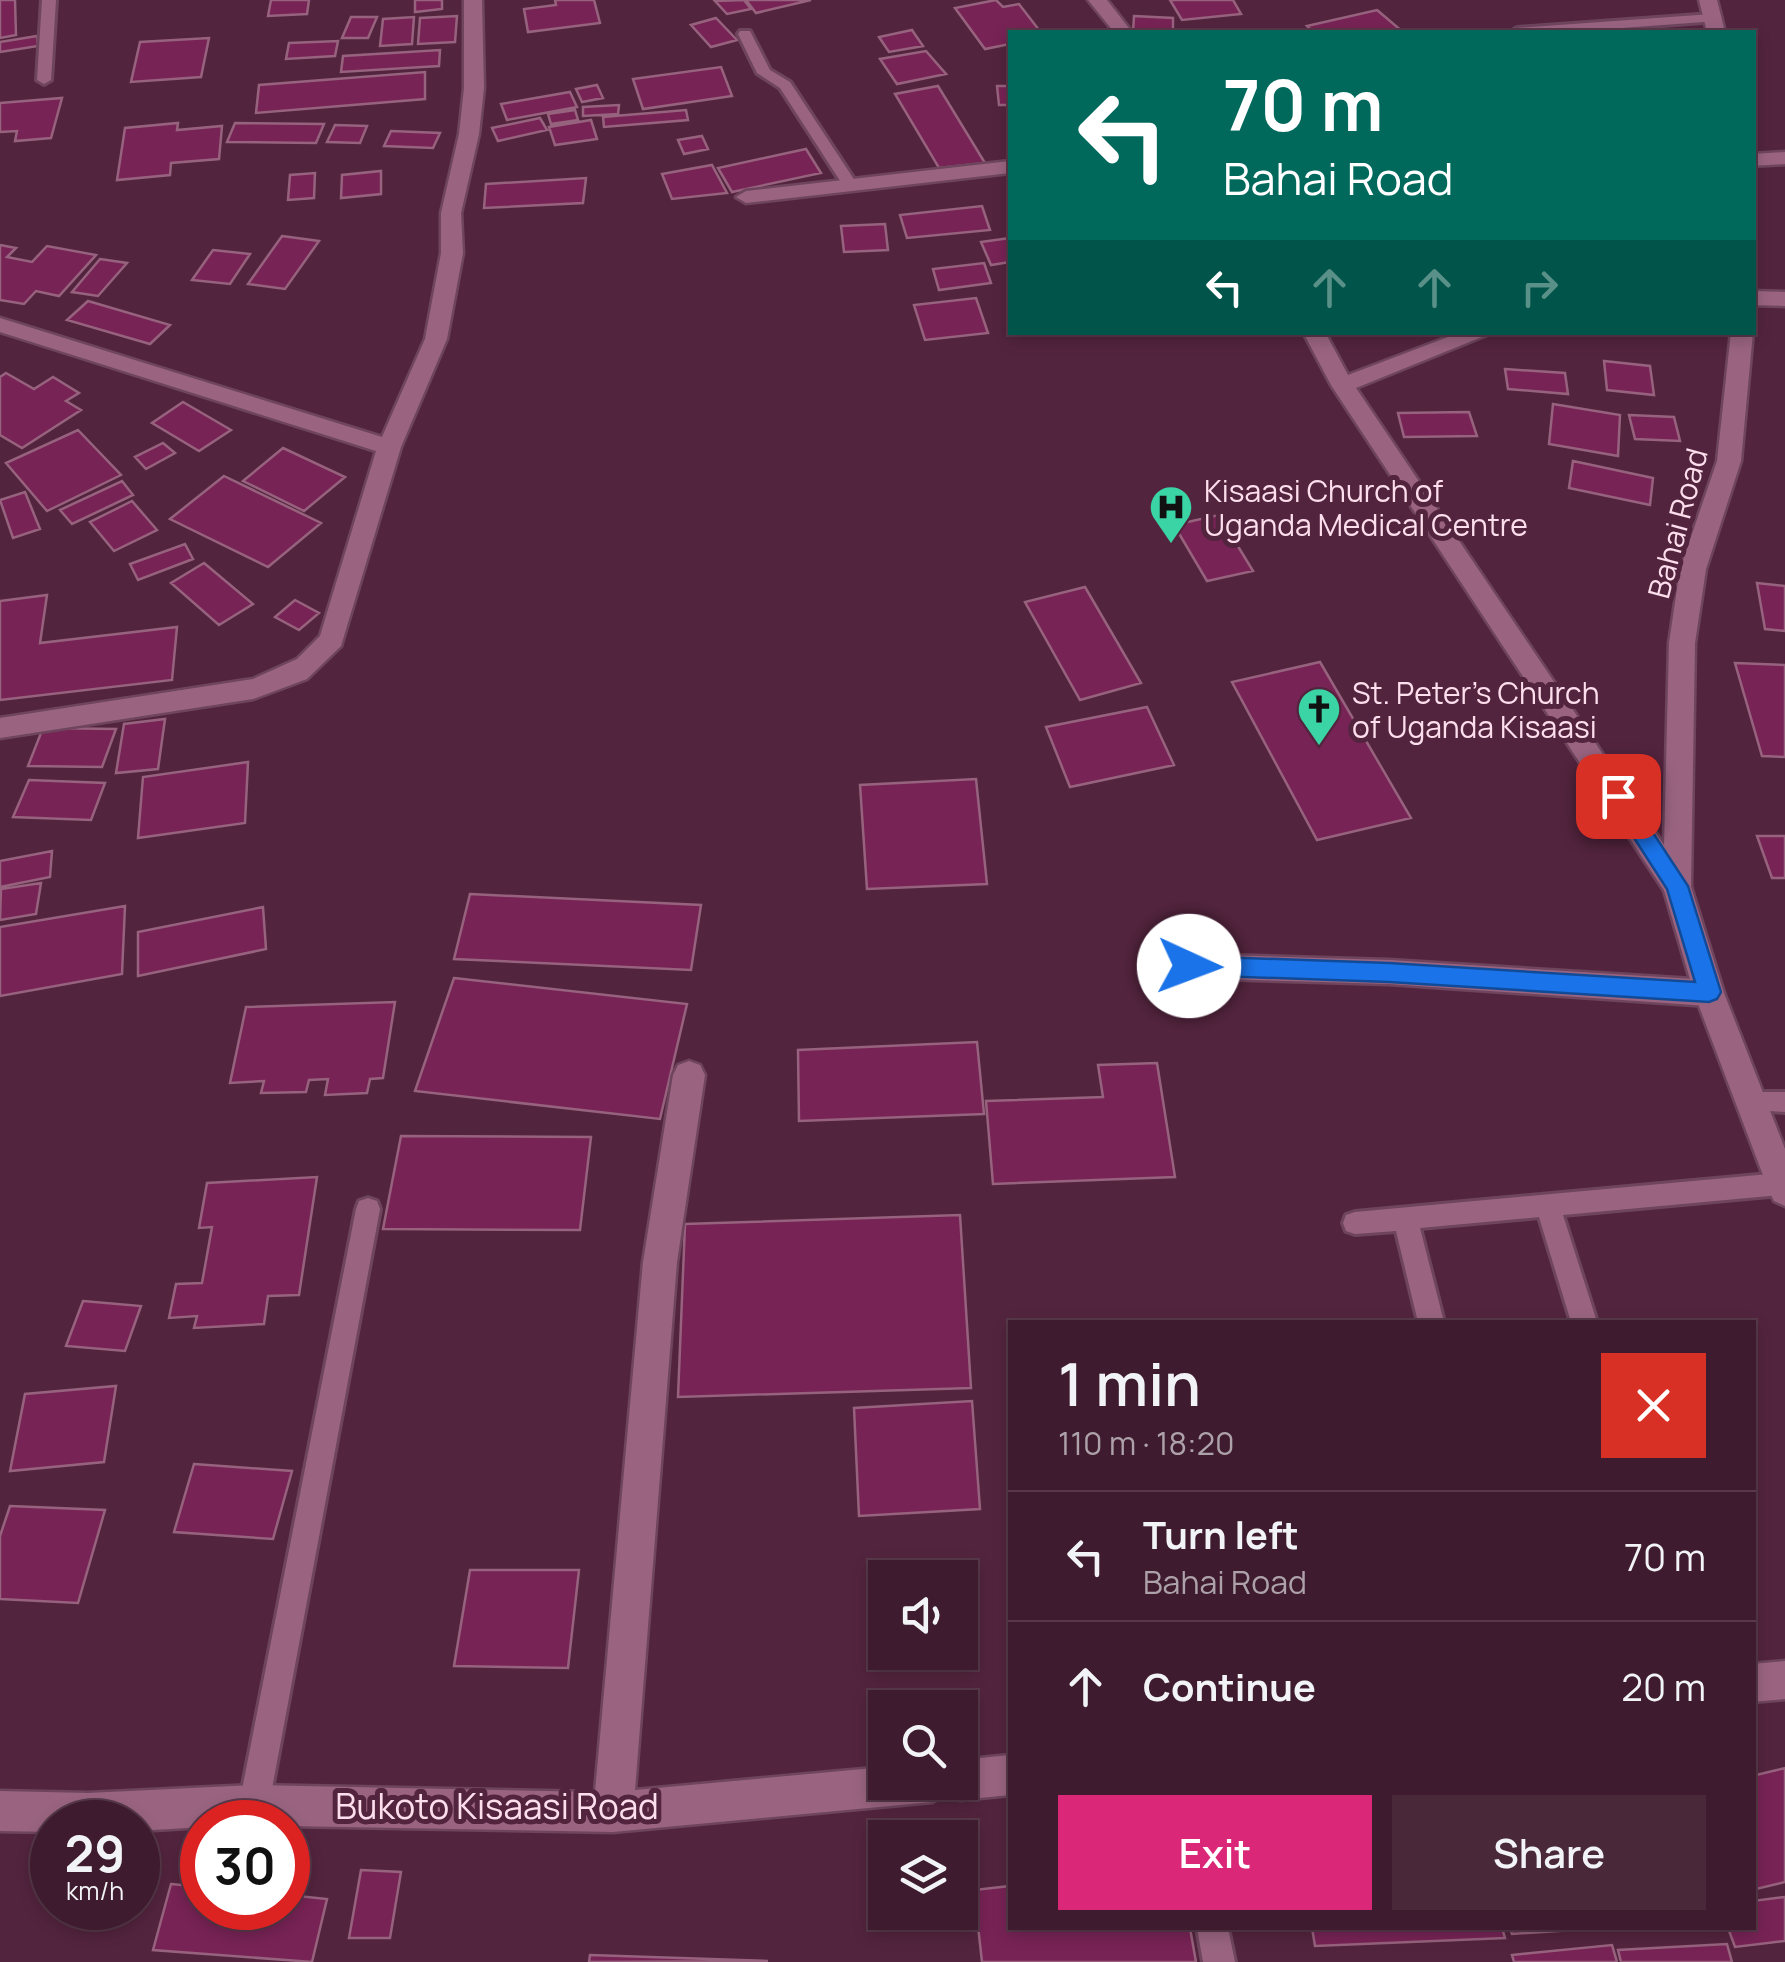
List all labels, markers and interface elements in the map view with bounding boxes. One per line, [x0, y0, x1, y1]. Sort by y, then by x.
text: 70 m [1223, 56, 1383, 152]
icon: left [1058, 70, 1188, 200]
text: Bahai Road [1223, 147, 1453, 209]
icon: left [1197, 260, 1252, 315]
icon: ahead [1302, 260, 1357, 315]
icon: ahead [1407, 260, 1462, 315]
icon: right [1512, 260, 1567, 315]
street label: Bahai Road [1637, 443, 1717, 603]
place label: Kisaasi Church of Uganda Medical Centre [1204, 470, 1528, 545]
hospital icon: Kisaasi Church of Uganda Medical Centre [1148, 484, 1194, 545]
place label: St. Peter’s Church of Uganda Kisaasi [1352, 672, 1599, 747]
church icon: St. Peter’s Church of Uganda Kisaasi [1296, 686, 1342, 747]
pin [1576, 754, 1661, 839]
icon: arrive [1591, 769, 1646, 824]
position arrow [1137, 914, 1241, 1018]
text: 1 min [1058, 1342, 1201, 1424]
button: close [1601, 1353, 1706, 1458]
text: 110 m · 18:20 [1058, 1421, 1234, 1465]
text: Turn left [1143, 1508, 1299, 1560]
icon: left [1058, 1529, 1113, 1584]
text: 70 m [1624, 1530, 1706, 1582]
map controls [868, 1560, 978, 1930]
button: sound [868, 1560, 978, 1670]
text: Bahai Road [1143, 1560, 1307, 1604]
icon: ahead [1058, 1659, 1113, 1714]
text: Continue [1143, 1660, 1316, 1712]
text: 20 m [1621, 1660, 1706, 1712]
button: search [868, 1690, 978, 1800]
street label: Bukoto Kisaasi Road [335, 1782, 659, 1830]
button: Exit [1058, 1795, 1372, 1910]
button: Share [1392, 1795, 1706, 1910]
speed limit sign: 30 [180, 1800, 310, 1930]
text: 29 [65, 1819, 125, 1887]
button: layers [868, 1820, 978, 1930]
text: km/h [66, 1873, 124, 1908]

